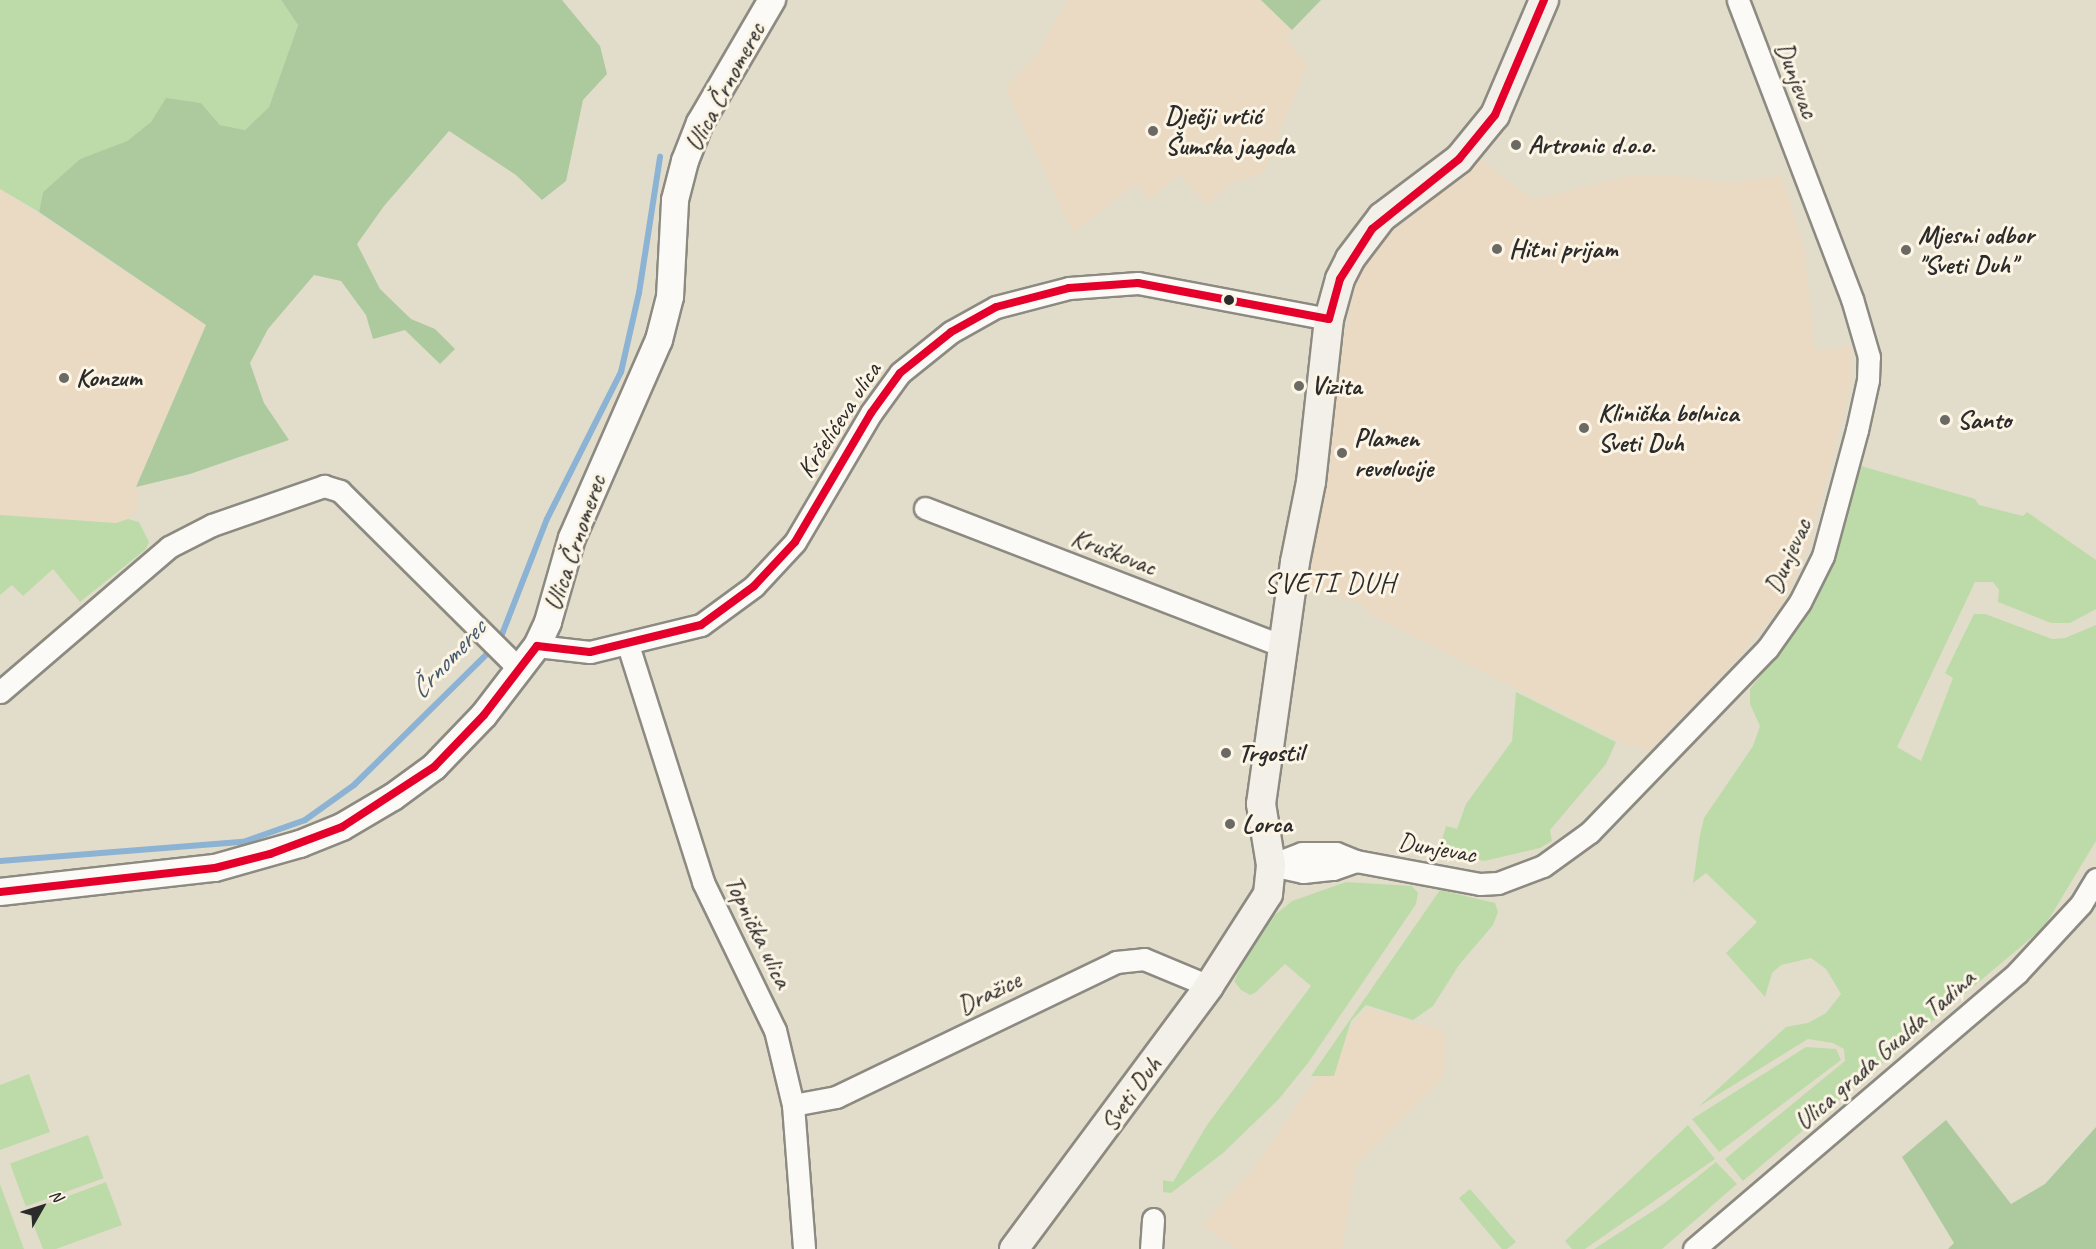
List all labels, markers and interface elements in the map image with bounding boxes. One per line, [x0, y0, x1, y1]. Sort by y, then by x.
street label: Ulica Črnomerec [678, 17, 772, 157]
street label: Dunjevac [1768, 38, 1826, 122]
place label: Dječji vrtić Šumska jagoda [1165, 100, 1295, 162]
marker: Dječji vrtić Šumska jagoda [1146, 124, 1160, 138]
place label: Artronic d.o.o. [1528, 129, 1655, 161]
marker: Artronic d.o.o. [1509, 138, 1523, 152]
place label: Mjesni odbor "Sveti Duh" [1918, 219, 2034, 280]
place label: Hitni prijam [1509, 233, 1616, 265]
marker: Hitni prijam [1490, 242, 1504, 256]
marker: Mjesni odbor "Sveti Duh" [1899, 243, 1913, 257]
unlabelled marker [1223, 294, 1235, 306]
street label: Krčelićeva ulica [790, 356, 888, 484]
place label: Konzum [76, 362, 142, 394]
place label: Vizita [1311, 370, 1362, 402]
marker: Konzum [57, 371, 71, 385]
marker: Vizita [1292, 379, 1306, 393]
place label: Klinička bolnica Sveti Duh [1598, 397, 1738, 458]
place label: Santo [1957, 404, 2011, 436]
marker: Santo [1938, 413, 1952, 427]
marker: Klinička bolnica Sveti Duh [1575, 419, 1593, 437]
place label: Plamen revolucije [1354, 422, 1433, 484]
marker: Plamen revolucije [1335, 446, 1349, 460]
street label: Ulica Črnomerec [537, 471, 613, 615]
street label: Dunjevac [1758, 514, 1818, 598]
street label: Kruškovac [1067, 522, 1161, 582]
district label: SVETI DUH [1264, 566, 1396, 600]
water label: Črnomerec [403, 613, 493, 705]
place label: Trgostil [1238, 737, 1303, 769]
marker: Trgostil [1219, 746, 1233, 760]
place label: Lorca [1242, 808, 1292, 840]
marker: Lorca [1223, 817, 1237, 831]
street label: Dunjevac [1396, 826, 1478, 870]
street label: Topnička ulica [718, 871, 798, 993]
street label: Ulica grada Gualda Tadina [1789, 963, 1981, 1137]
street label: Dražice [952, 964, 1026, 1022]
street label: Sveti Duh [1093, 1051, 1169, 1137]
north arrow [12, 1177, 72, 1237]
text: N [45, 1186, 67, 1206]

